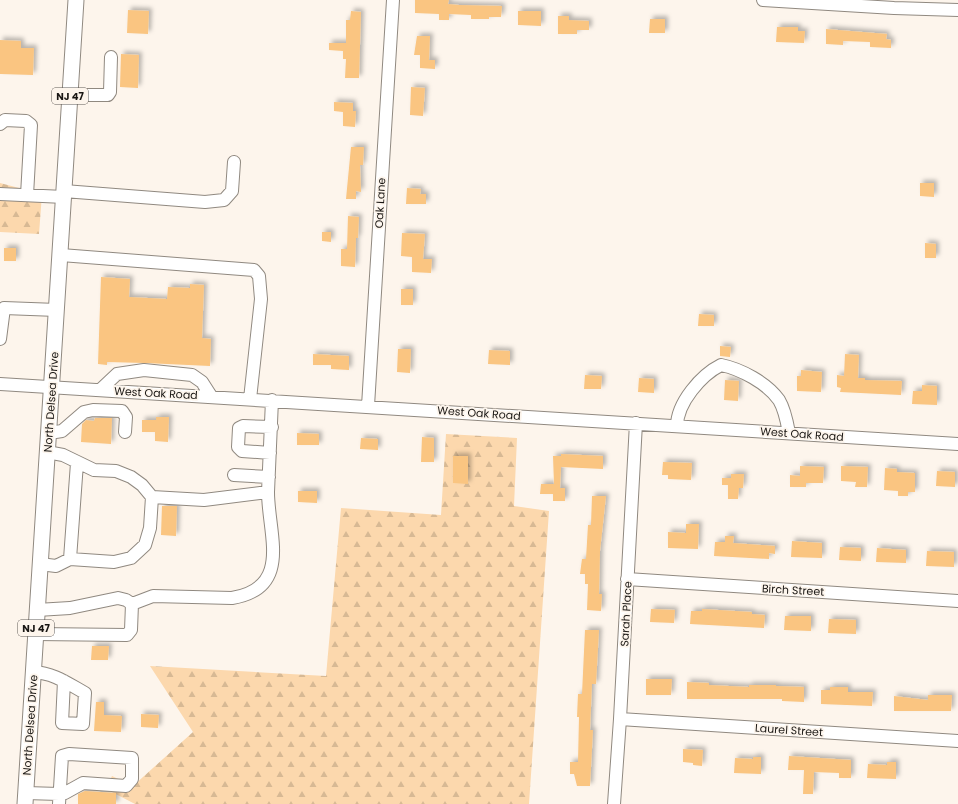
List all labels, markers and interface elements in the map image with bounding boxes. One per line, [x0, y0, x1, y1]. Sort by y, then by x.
road number: NJ 47 [52, 88, 88, 104]
street label: Oak Lane [371, 177, 389, 229]
street label: North Delsea Drive [40, 351, 63, 453]
street label: West Oak Road [114, 383, 198, 403]
street label: West Oak Road [437, 402, 521, 424]
street label: West Oak Road [760, 423, 844, 445]
street label: Birch Street [761, 580, 825, 600]
street label: Sarah Place [616, 581, 636, 647]
road number: NJ 47 [18, 620, 54, 636]
street label: North Delsea Drive [19, 674, 42, 776]
street label: Laurel Street [755, 720, 823, 740]

